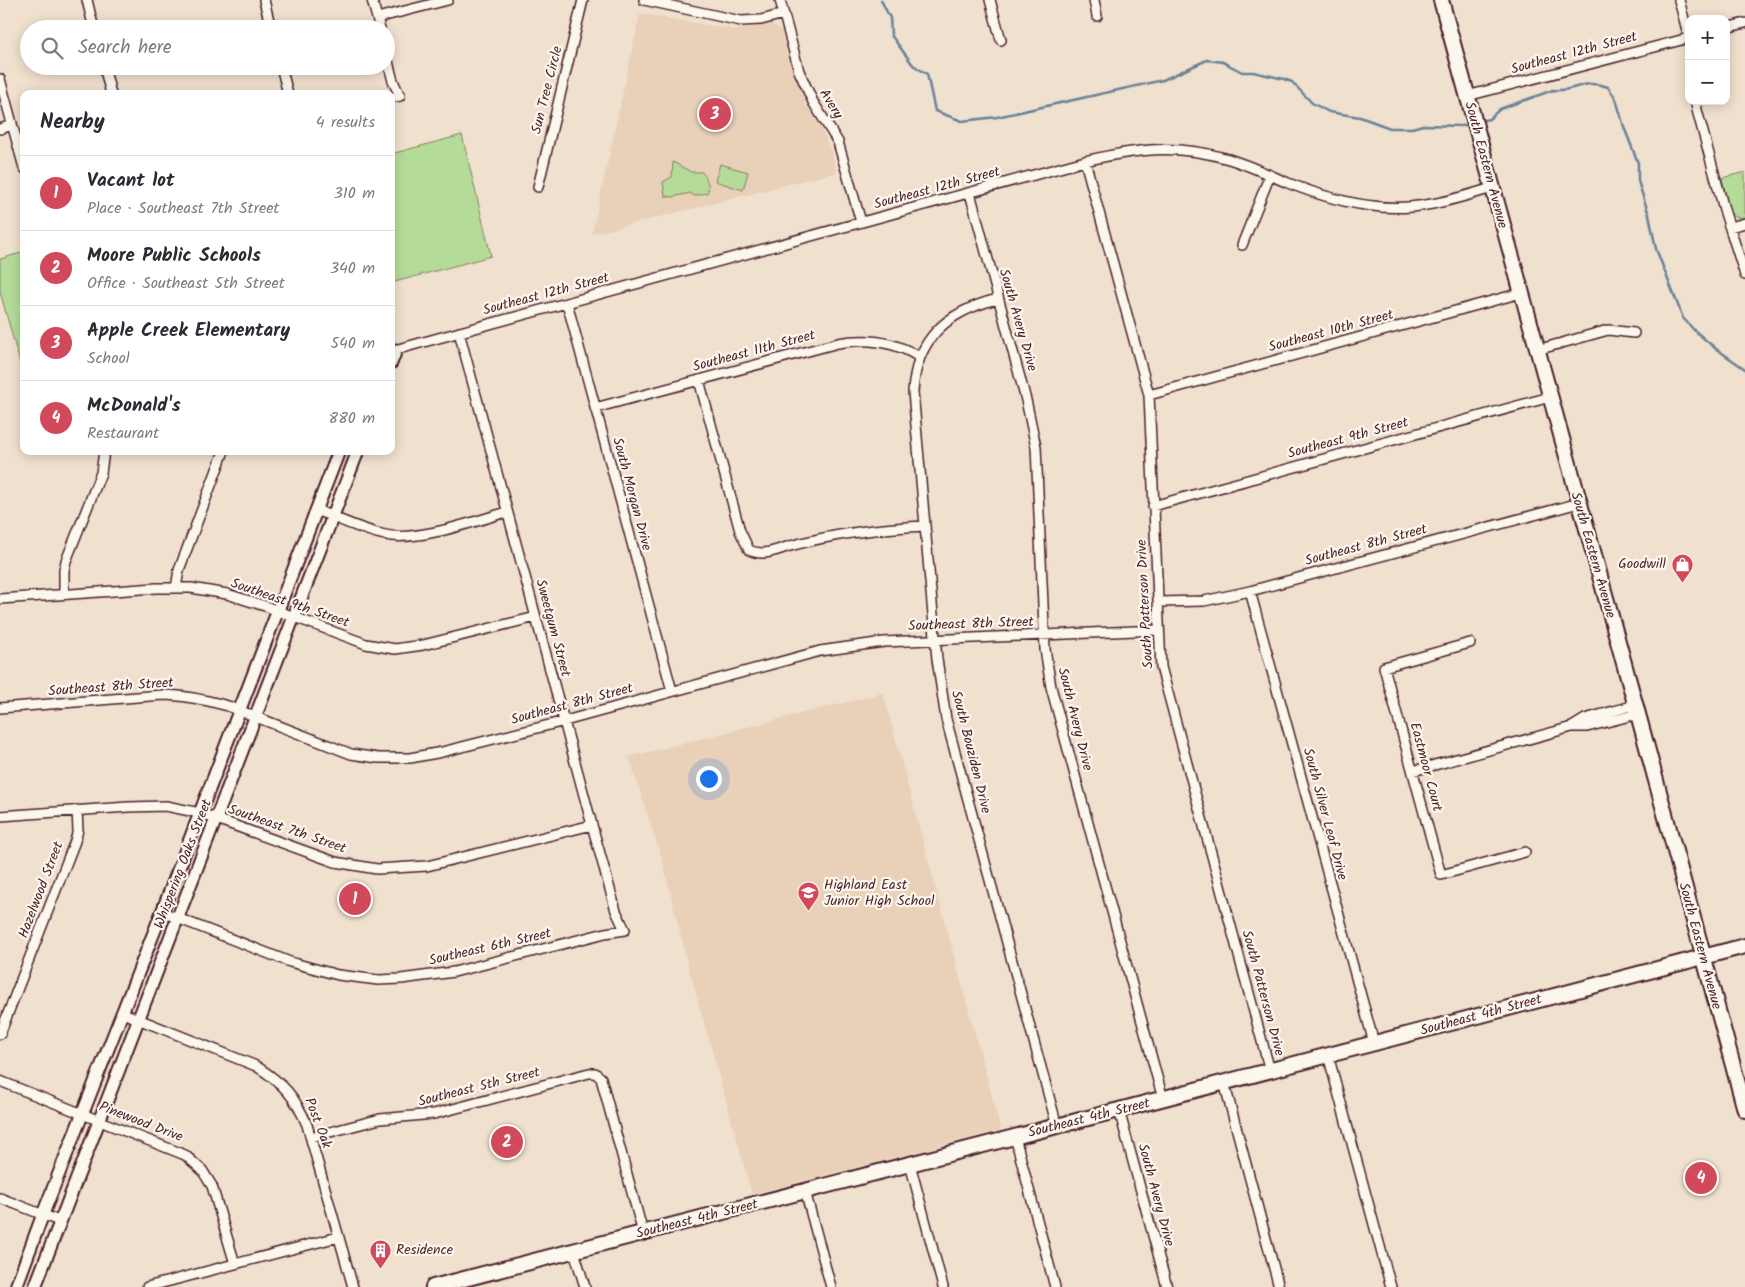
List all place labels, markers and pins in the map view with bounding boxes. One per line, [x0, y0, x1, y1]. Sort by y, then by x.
pin: 3 [699, 95, 731, 133]
shop icon: Goodwill [1670, 552, 1694, 583]
place label: Goodwill [1618, 553, 1667, 575]
place label: Highland East Junior High School [824, 874, 935, 912]
pin: 1 [339, 880, 371, 918]
school or university icon: Highland East Junior High School [796, 881, 820, 912]
pin: 2 [491, 1123, 523, 1161]
pin: 4 [1685, 1159, 1717, 1197]
building icon: Residence [368, 1238, 392, 1269]
place label: Residence [396, 1239, 454, 1261]

